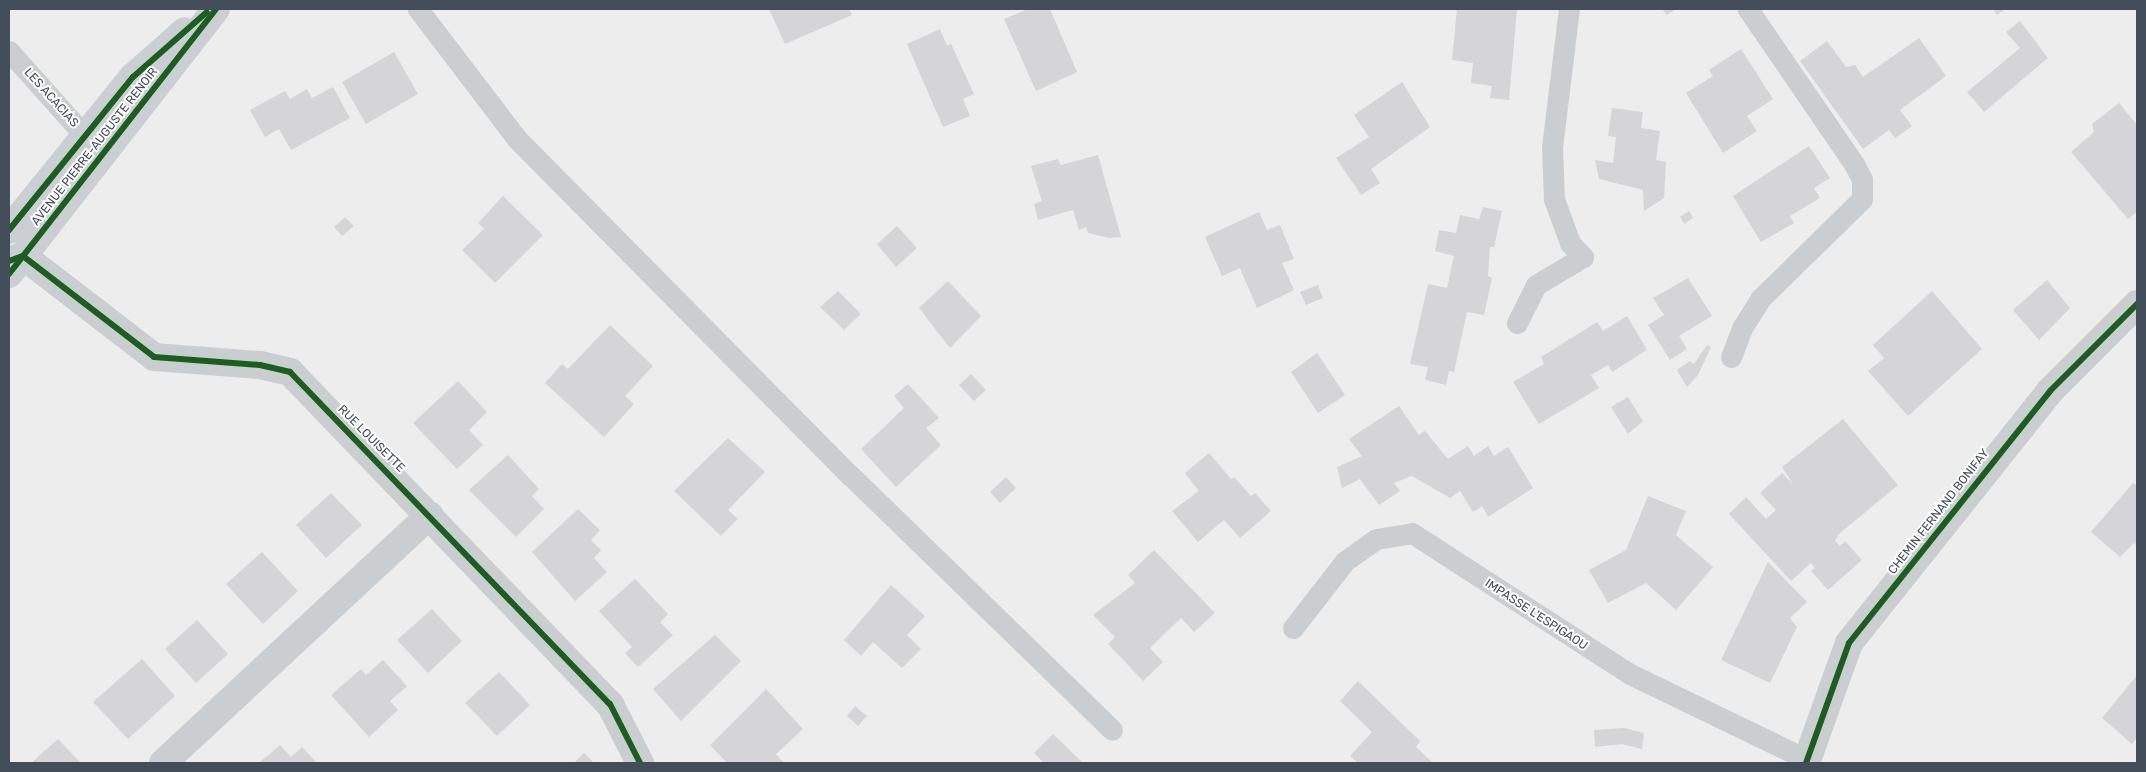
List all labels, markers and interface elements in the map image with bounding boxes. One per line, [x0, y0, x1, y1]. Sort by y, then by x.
street label: LES ACACIAS [21, 65, 81, 131]
street label: AVENUE PIERRE-AUGUSTE RENOIR [29, 65, 161, 229]
street label: RUE LOUISETTE [335, 403, 407, 475]
street label: CHEMIN FERNAND BONIFAY [1886, 446, 1992, 578]
street label: IMPASSE L'ESPIGAOU [1482, 576, 1590, 654]

